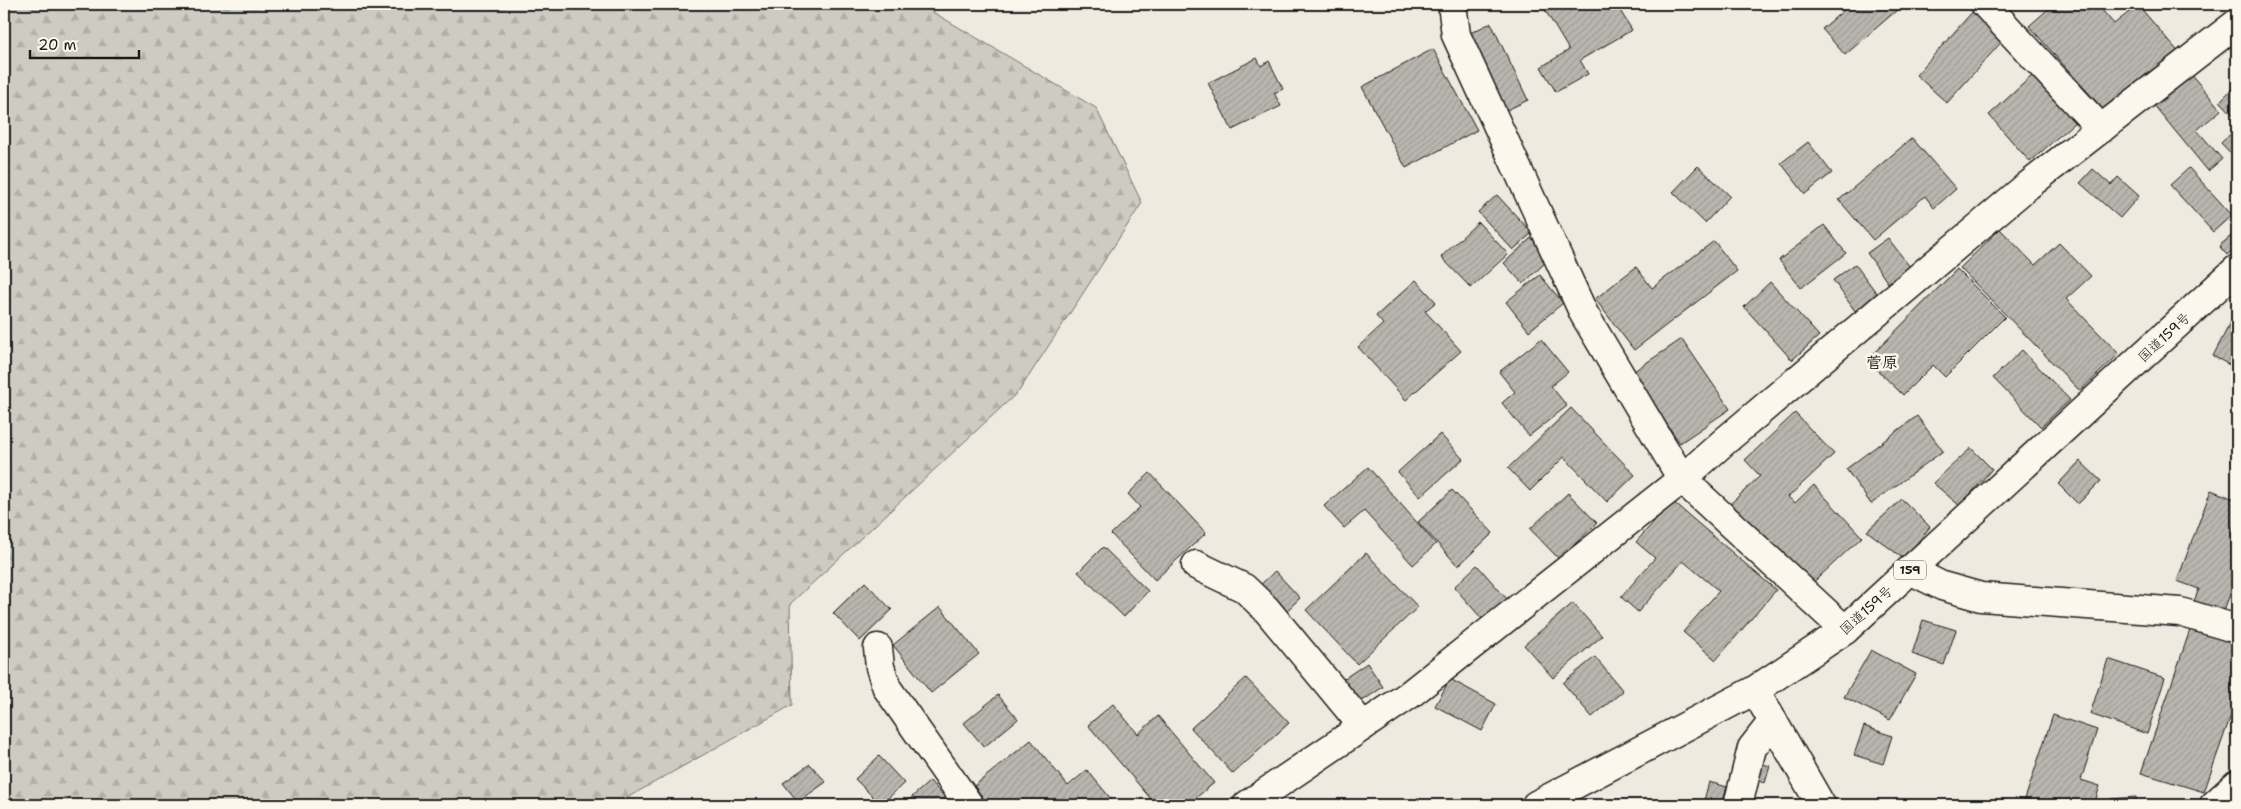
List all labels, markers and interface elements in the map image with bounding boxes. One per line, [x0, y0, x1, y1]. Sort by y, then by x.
scale bar [30, 28, 139, 60]
text: 20 m [38, 35, 77, 55]
street label: 国道159号 [2134, 308, 2194, 366]
district label: 菅原 [1866, 352, 1898, 373]
road number: 159 [1894, 560, 1926, 580]
street label: 国道159号 [1836, 581, 1896, 639]

